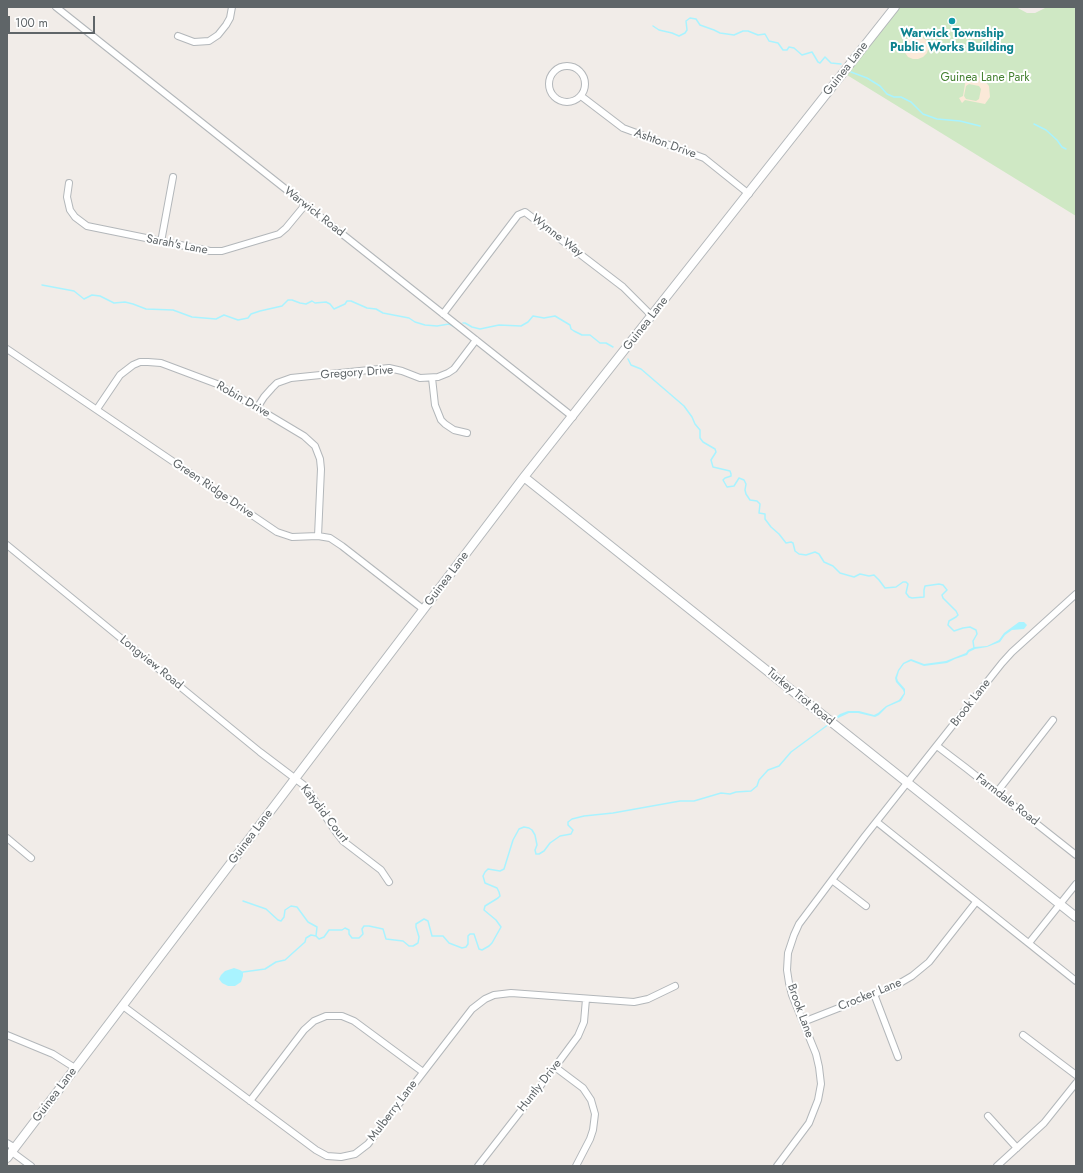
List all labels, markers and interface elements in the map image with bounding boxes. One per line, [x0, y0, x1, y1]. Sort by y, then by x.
scale bar [10, 8, 97, 34]
text: 100 m [15, 14, 48, 32]
marker: Warwick Township Public Works Building [947, 16, 957, 26]
place label: Warwick Township Public Works Building [890, 27, 1014, 55]
street label: Guinea Lane [821, 39, 871, 99]
park label: Guinea Lane Park [940, 71, 1030, 85]
street label: Ashton Drive [632, 126, 698, 162]
street label: Warwick Road [281, 184, 347, 240]
street label: Wynne Way [528, 211, 586, 261]
street label: Sarah's Lane [145, 232, 209, 258]
street label: Guinea Lane [621, 294, 671, 354]
street label: Gregory Drive [320, 363, 394, 383]
street label: Robin Drive [214, 379, 272, 421]
street label: Green Ridge Drive [169, 456, 257, 522]
street label: Guinea Lane [422, 549, 472, 609]
street label: Longview Road [116, 633, 186, 693]
street label: Turkey Trot Road [763, 665, 837, 729]
street label: Brook Lane [948, 676, 994, 730]
street label: Farmdale Road [973, 771, 1041, 829]
street label: Katydid Court [297, 782, 351, 846]
street label: Guinea Lane [226, 807, 276, 867]
street label: Crocker Lane [836, 976, 904, 1014]
street label: Brook Lane [784, 982, 816, 1040]
street label: Huntly Drive [515, 1057, 565, 1115]
street label: Guinea Lane [30, 1065, 80, 1125]
street label: Mulberry Lane [365, 1078, 421, 1144]

